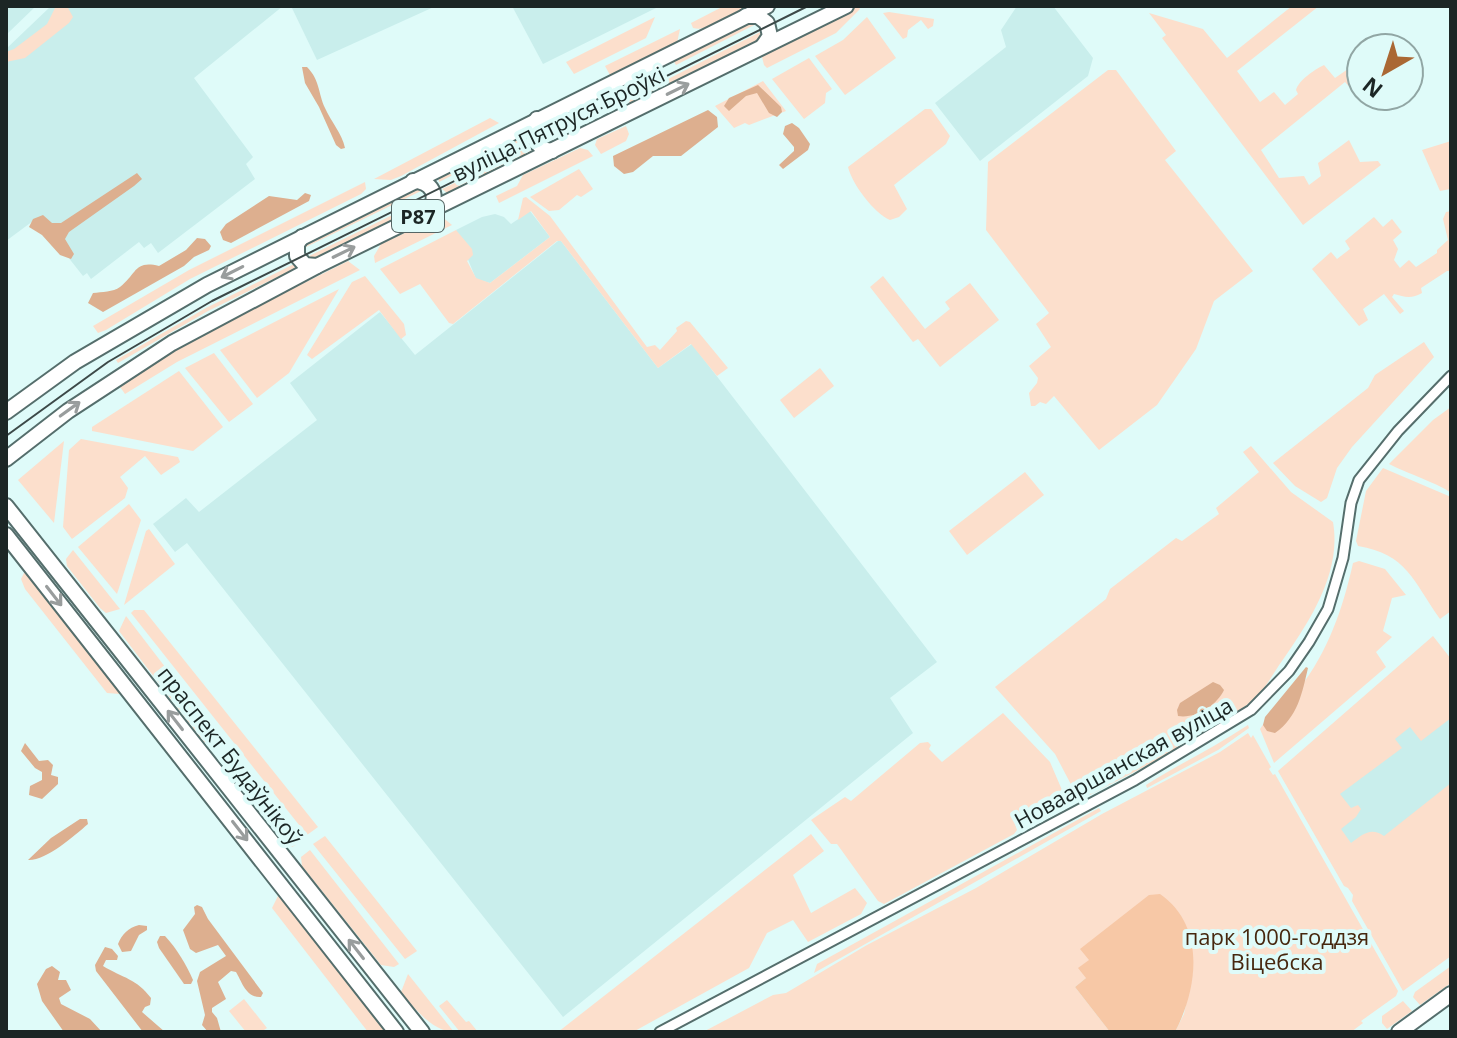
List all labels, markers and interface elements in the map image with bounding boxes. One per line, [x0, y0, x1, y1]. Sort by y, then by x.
north arrow [1345, 32, 1425, 112]
street label: вуліца Пятруся Броўкі [447, 58, 669, 188]
text: N [1355, 71, 1388, 106]
one-way arrow [666, 81, 690, 96]
road number: Р87 [392, 200, 444, 232]
one-way arrow [332, 244, 356, 260]
one-way arrow [221, 265, 245, 281]
one-way arrow [59, 401, 81, 417]
one-way arrow [46, 585, 63, 606]
street label: праспект Будаўнікоў [152, 660, 311, 851]
street label: Новааршанская вуліца [1008, 689, 1238, 835]
one-way arrow [166, 710, 183, 731]
one-way arrow [231, 820, 248, 841]
park label: парк 1000-годдзя Віцебска [1185, 921, 1369, 976]
one-way arrow [347, 939, 365, 960]

